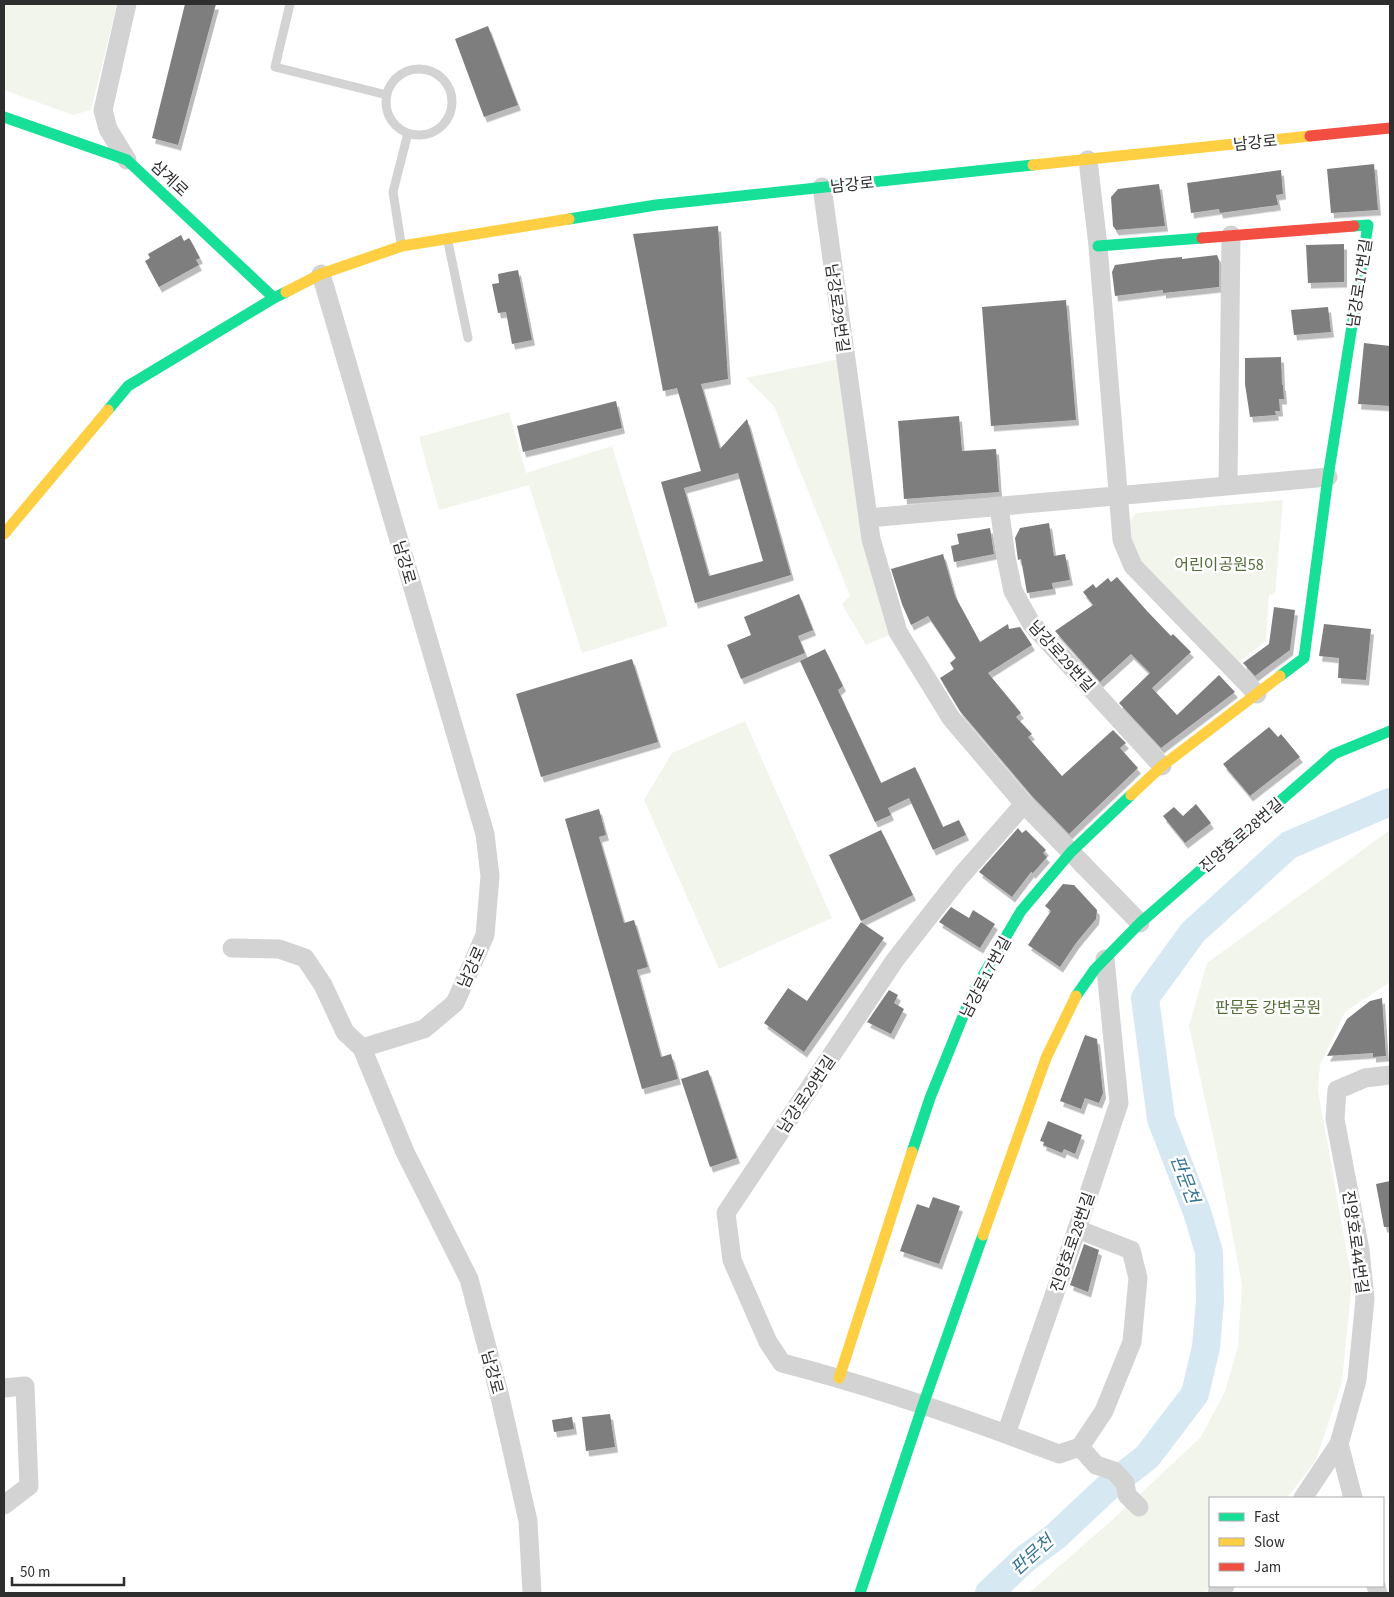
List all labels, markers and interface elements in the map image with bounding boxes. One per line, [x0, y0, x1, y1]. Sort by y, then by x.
street label: 남강로 [1232, 130, 1278, 156]
street label: 삼계로 [146, 156, 193, 202]
street label: 남강로 [829, 172, 875, 198]
street label: 남강로17번길 [1342, 237, 1378, 329]
street label: 남강로29번길 [820, 262, 854, 354]
street label: 남강로 [387, 538, 421, 587]
park label: 어린이공원58 [1174, 554, 1264, 576]
street label: 남강로29번길 [1023, 616, 1099, 697]
street label: 진양호로28번길 [1195, 793, 1288, 878]
street label: 남강로17번길 [955, 933, 1017, 1022]
street label: 남강로 [453, 943, 491, 992]
park label: 판문동 강변공원 [1215, 997, 1321, 1019]
street label: 남강로29번길 [773, 1051, 841, 1138]
water label: 판문천 [1164, 1152, 1206, 1209]
street label: 진양호로28번길 [1046, 1189, 1100, 1295]
street label: 진양호로44번길 [1337, 1189, 1373, 1295]
street label: 남강로 [476, 1348, 508, 1397]
legend [1209, 1497, 1384, 1587]
text: Fast [1254, 1507, 1280, 1528]
water label: 판문천 [1006, 1528, 1061, 1581]
text: Slow [1254, 1532, 1285, 1553]
scale bar [12, 1554, 125, 1586]
text: Jam [1254, 1557, 1281, 1578]
text: 50 m [20, 1562, 50, 1583]

